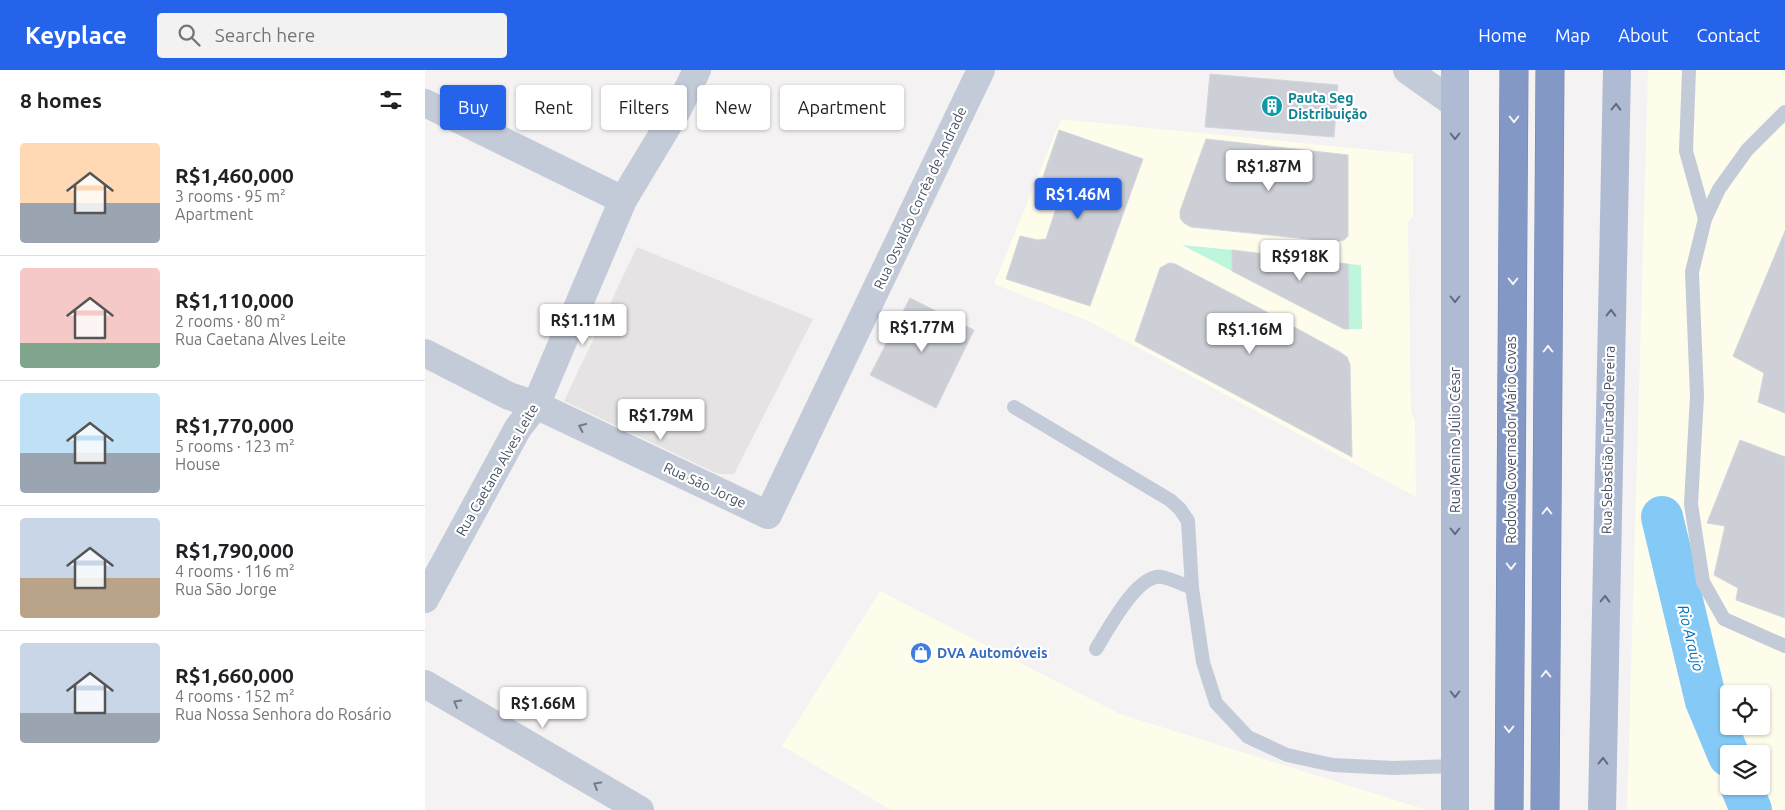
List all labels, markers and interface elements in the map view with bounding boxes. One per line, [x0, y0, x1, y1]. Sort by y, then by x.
search box [157, 13, 507, 58]
icon: search [175, 21, 203, 49]
text: Keyplace [25, 22, 127, 49]
text: Search here [215, 24, 315, 46]
text: Home [1478, 25, 1527, 45]
text: Map [1555, 25, 1590, 45]
text: About [1618, 25, 1668, 45]
text: Contact [1696, 25, 1760, 45]
chip: Buy [440, 85, 506, 130]
chip: Rent [516, 85, 591, 130]
chip: Filters [601, 85, 687, 130]
chip: New [697, 85, 770, 130]
chip: Apartment [780, 85, 904, 130]
icon: filters [377, 86, 405, 114]
text: 8 homes [20, 88, 102, 112]
place label: Pauta Seg Distribuição [1288, 90, 1368, 123]
building icon: Pauta Seg Distribuição [1260, 94, 1284, 118]
one-way arrow [1610, 103, 1621, 111]
street label: Rua Osvaldo Corrêa de Andrade [871, 104, 969, 292]
one-way arrow [1509, 115, 1519, 123]
one-way arrow [1450, 132, 1460, 140]
pin: R$1.87M [1223, 150, 1315, 192]
text: R$1.87M [1237, 157, 1301, 175]
icon: home [60, 163, 120, 223]
text: R$1,460,000 [175, 163, 294, 187]
pin: R$1.46M [1032, 178, 1124, 220]
text: R$1.46M [1046, 185, 1110, 203]
text: 3 rooms · 95 m² [175, 187, 286, 205]
text: Apartment [175, 205, 253, 223]
pin: R$918K [1259, 240, 1341, 282]
text: R$918K [1271, 247, 1329, 265]
one-way arrow [1507, 277, 1518, 285]
icon: home [60, 288, 120, 348]
text: R$1,110,000 [175, 288, 294, 312]
one-way arrow [1450, 295, 1460, 303]
pin: R$1.11M [537, 304, 629, 346]
one-way arrow [1606, 309, 1616, 316]
pin: R$1.77M [876, 310, 968, 353]
text: R$1.11M [551, 311, 615, 329]
text: 2 rooms · 80 m² [175, 312, 286, 330]
pin: R$1.16M [1204, 312, 1296, 355]
text: R$1.77M [890, 318, 954, 336]
text: R$1.16M [1218, 320, 1282, 338]
text: Rua Caetana Alves Leite [175, 330, 346, 348]
street label: Rodovia Governador Mário Covas [1503, 336, 1519, 544]
one-way arrow [1543, 345, 1553, 352]
street label: Rua Sebastião Furtado Pereira [1598, 346, 1618, 534]
street label: Rua Menino Júlio César [1447, 366, 1463, 513]
pin: R$1.79M [615, 398, 707, 441]
street label: Rua Caetana Alves Leite [453, 401, 541, 539]
text: R$1.79M [629, 406, 693, 424]
icon: home [60, 413, 120, 473]
text: R$1,770,000 [175, 413, 294, 437]
one-way arrow [578, 423, 587, 433]
text: 5 rooms · 123 m² [175, 437, 295, 455]
text: House [175, 455, 220, 473]
street label: Rua São Jorge [661, 459, 749, 511]
one-way arrow [1542, 507, 1552, 515]
one-way arrow [1450, 528, 1460, 535]
icon: home [60, 538, 120, 598]
text: R$1,790,000 [175, 538, 294, 562]
text: 4 rooms · 116 m² [175, 562, 295, 580]
one-way arrow [1505, 562, 1516, 570]
text: Rua São Jorge [175, 580, 277, 598]
one-way arrow [1600, 595, 1610, 602]
water label: Rio Araújo [1675, 603, 1707, 673]
shop icon: DVA Automóveis [909, 641, 933, 665]
place label: DVA Automóveis [937, 645, 1048, 661]
icon: home [60, 663, 120, 723]
text: R$1,660,000 [175, 663, 294, 687]
one-way arrow [1541, 670, 1551, 678]
map controls [1720, 685, 1770, 795]
button: locate [1720, 685, 1770, 735]
pin: R$1.66M [497, 686, 589, 729]
text: 4 rooms · 152 m² [175, 687, 295, 705]
one-way arrow [1450, 690, 1460, 698]
text: R$1.66M [511, 694, 575, 712]
one-way arrow [454, 699, 463, 709]
text: Rua Nossa Senhora do Rosário [175, 705, 392, 723]
one-way arrow [1504, 725, 1514, 733]
button: layers [1720, 745, 1770, 795]
one-way arrow [1598, 757, 1608, 765]
one-way arrow [594, 782, 603, 792]

